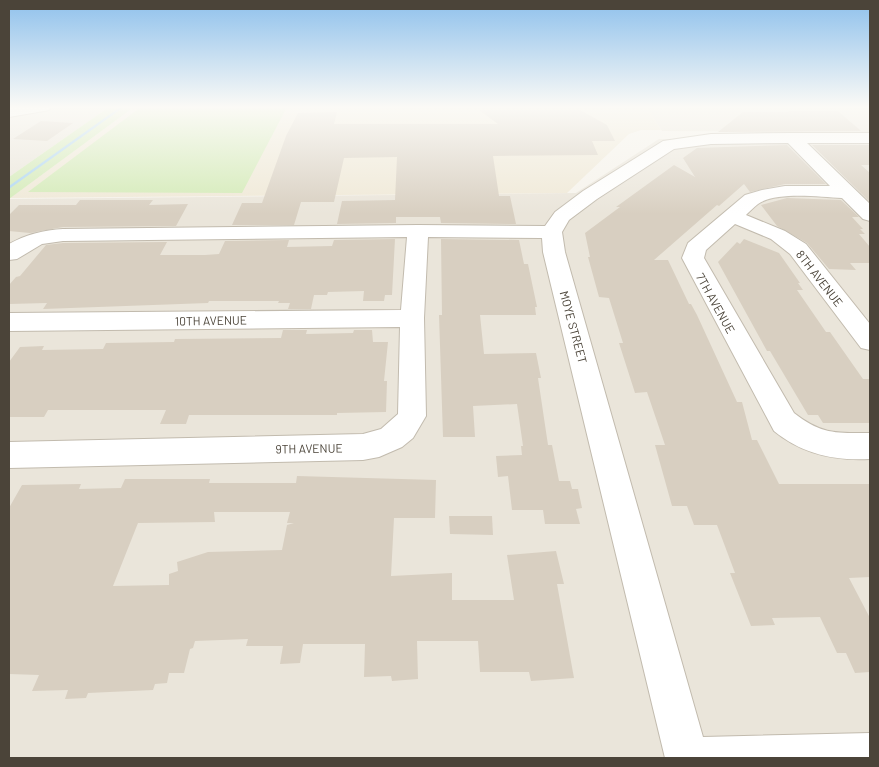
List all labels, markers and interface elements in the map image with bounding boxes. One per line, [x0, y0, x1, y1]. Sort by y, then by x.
street label: 8TH AVENUE [794, 247, 846, 309]
street label: 7TH AVENUE [694, 270, 738, 336]
street label: MOYE STREET [558, 289, 590, 365]
street label: 10TH AVENUE [175, 312, 247, 328]
street label: 9TH AVENUE [275, 440, 343, 456]

